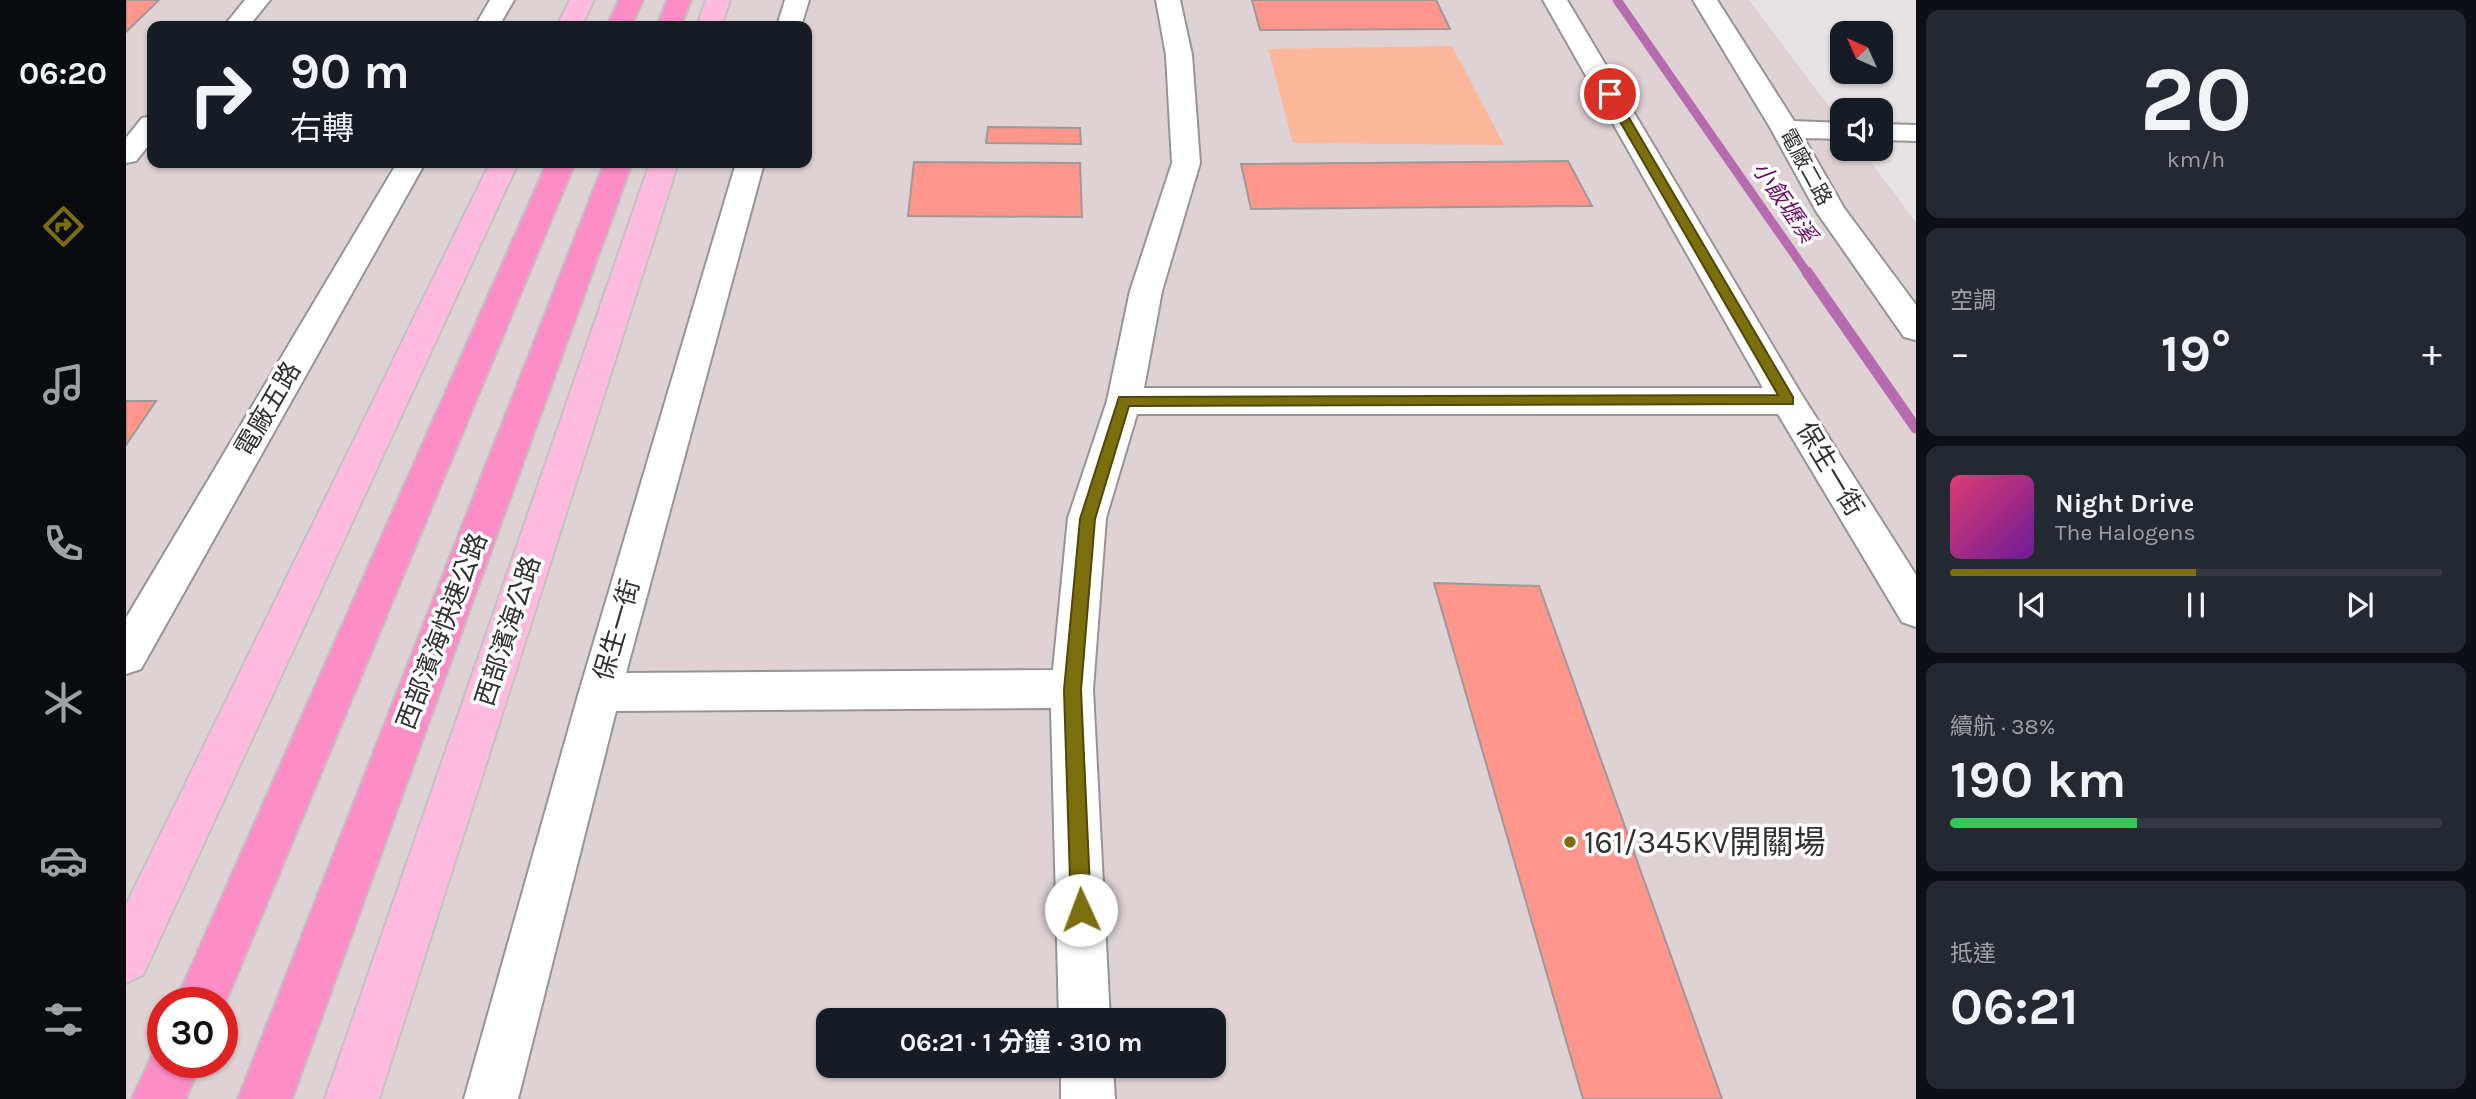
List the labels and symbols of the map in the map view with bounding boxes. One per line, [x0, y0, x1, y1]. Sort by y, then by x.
north arrow [1830, 21, 1894, 84]
pin [1580, 64, 1640, 124]
street label: 電廠二路 [1775, 124, 1837, 210]
water label: 小飯壢溪 [1747, 157, 1823, 250]
street label: 電廠五路 [229, 356, 307, 462]
street label: 保生一街 [1790, 416, 1870, 522]
street label: 西部濱海快速公路 [390, 528, 494, 734]
street label: 西部濱海公路 [469, 552, 547, 710]
street label: 保生一街 [588, 576, 646, 684]
place label: 161/345KV開關場 [1584, 824, 1826, 861]
marker: 161/345KV開關場 [1562, 834, 1578, 850]
position arrow [1044, 873, 1118, 947]
speed limit sign: 30 [147, 987, 238, 1078]

